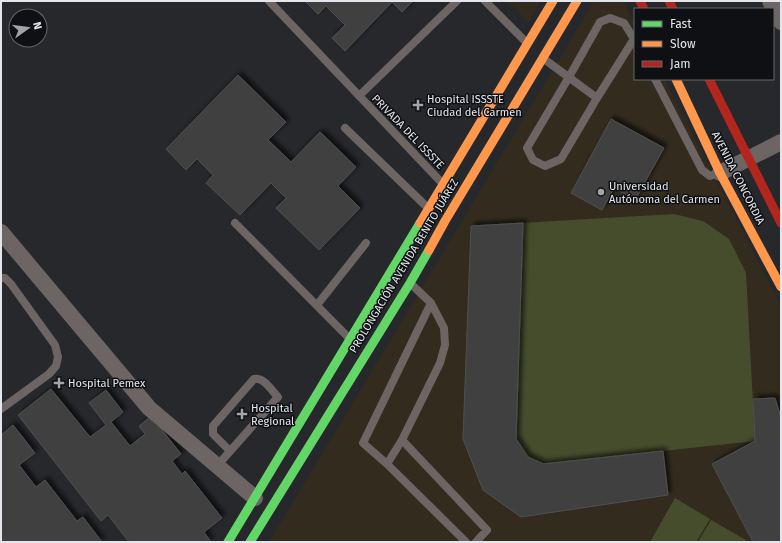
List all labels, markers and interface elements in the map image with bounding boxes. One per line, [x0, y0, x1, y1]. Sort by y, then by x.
north arrow [8, 8, 48, 48]
legend [634, 8, 774, 80]
text: Fast [670, 17, 692, 31]
text: N [30, 21, 44, 31]
text: Slow [670, 37, 696, 51]
text: Jam [670, 57, 690, 71]
street label: PRIVADA DEL ISSSTE [369, 92, 447, 172]
place label: Hospital ISSSTE Ciudad del Carmen [427, 93, 522, 119]
marker: Hospital ISSSTE Ciudad del Carmen [412, 99, 424, 111]
street label: AVENIDA CONCORDIA [709, 129, 767, 227]
street label: PROLONGACIÓN AVENIDA BENITO JUÁREZ [346, 176, 461, 355]
place label: Universidad Autónoma del Carmen [609, 180, 720, 206]
marker: Universidad Autónoma del Carmen [596, 187, 606, 197]
marker: Hospital Pemex [53, 377, 65, 389]
place label: Hospital Pemex [68, 377, 146, 390]
place label: Hospital Regional [251, 402, 294, 428]
marker: Hospital Regional [236, 408, 248, 420]

